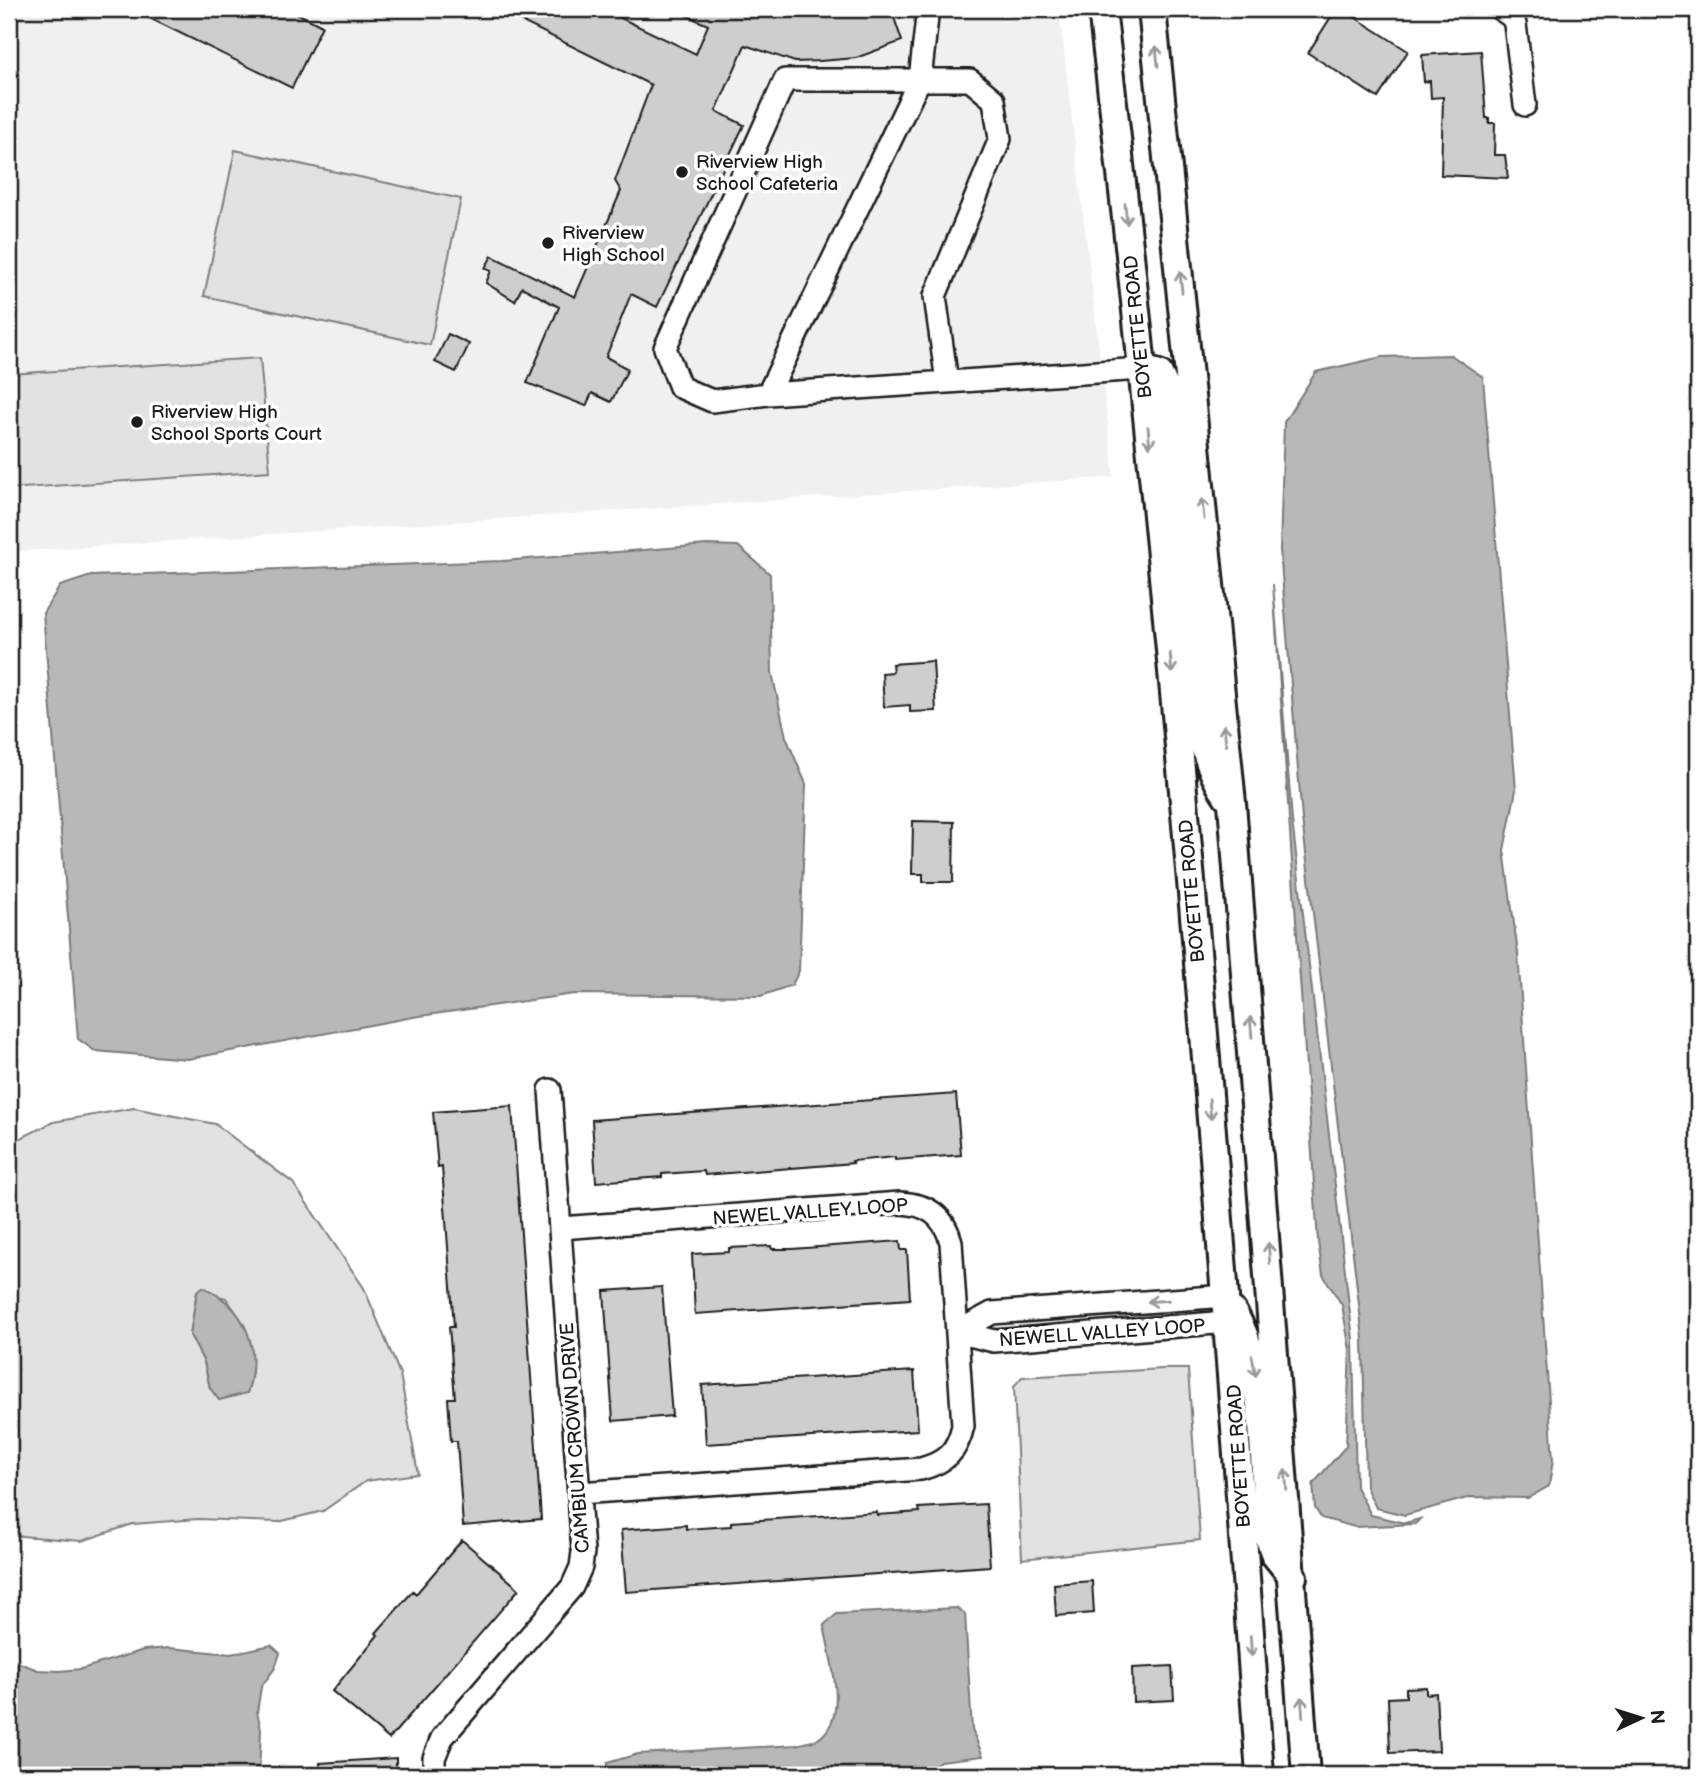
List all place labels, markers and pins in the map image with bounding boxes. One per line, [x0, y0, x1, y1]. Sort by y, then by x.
place label: Riverview High School Cafeteria [696, 151, 838, 196]
marker: Riverview High School Cafeteria [674, 164, 690, 180]
place label: Riverview High School [562, 222, 665, 267]
marker: Riverview High School [540, 235, 556, 251]
place label: Riverview High School Sports Court [151, 401, 322, 446]
marker: Riverview High School Sports Court [129, 414, 145, 430]

